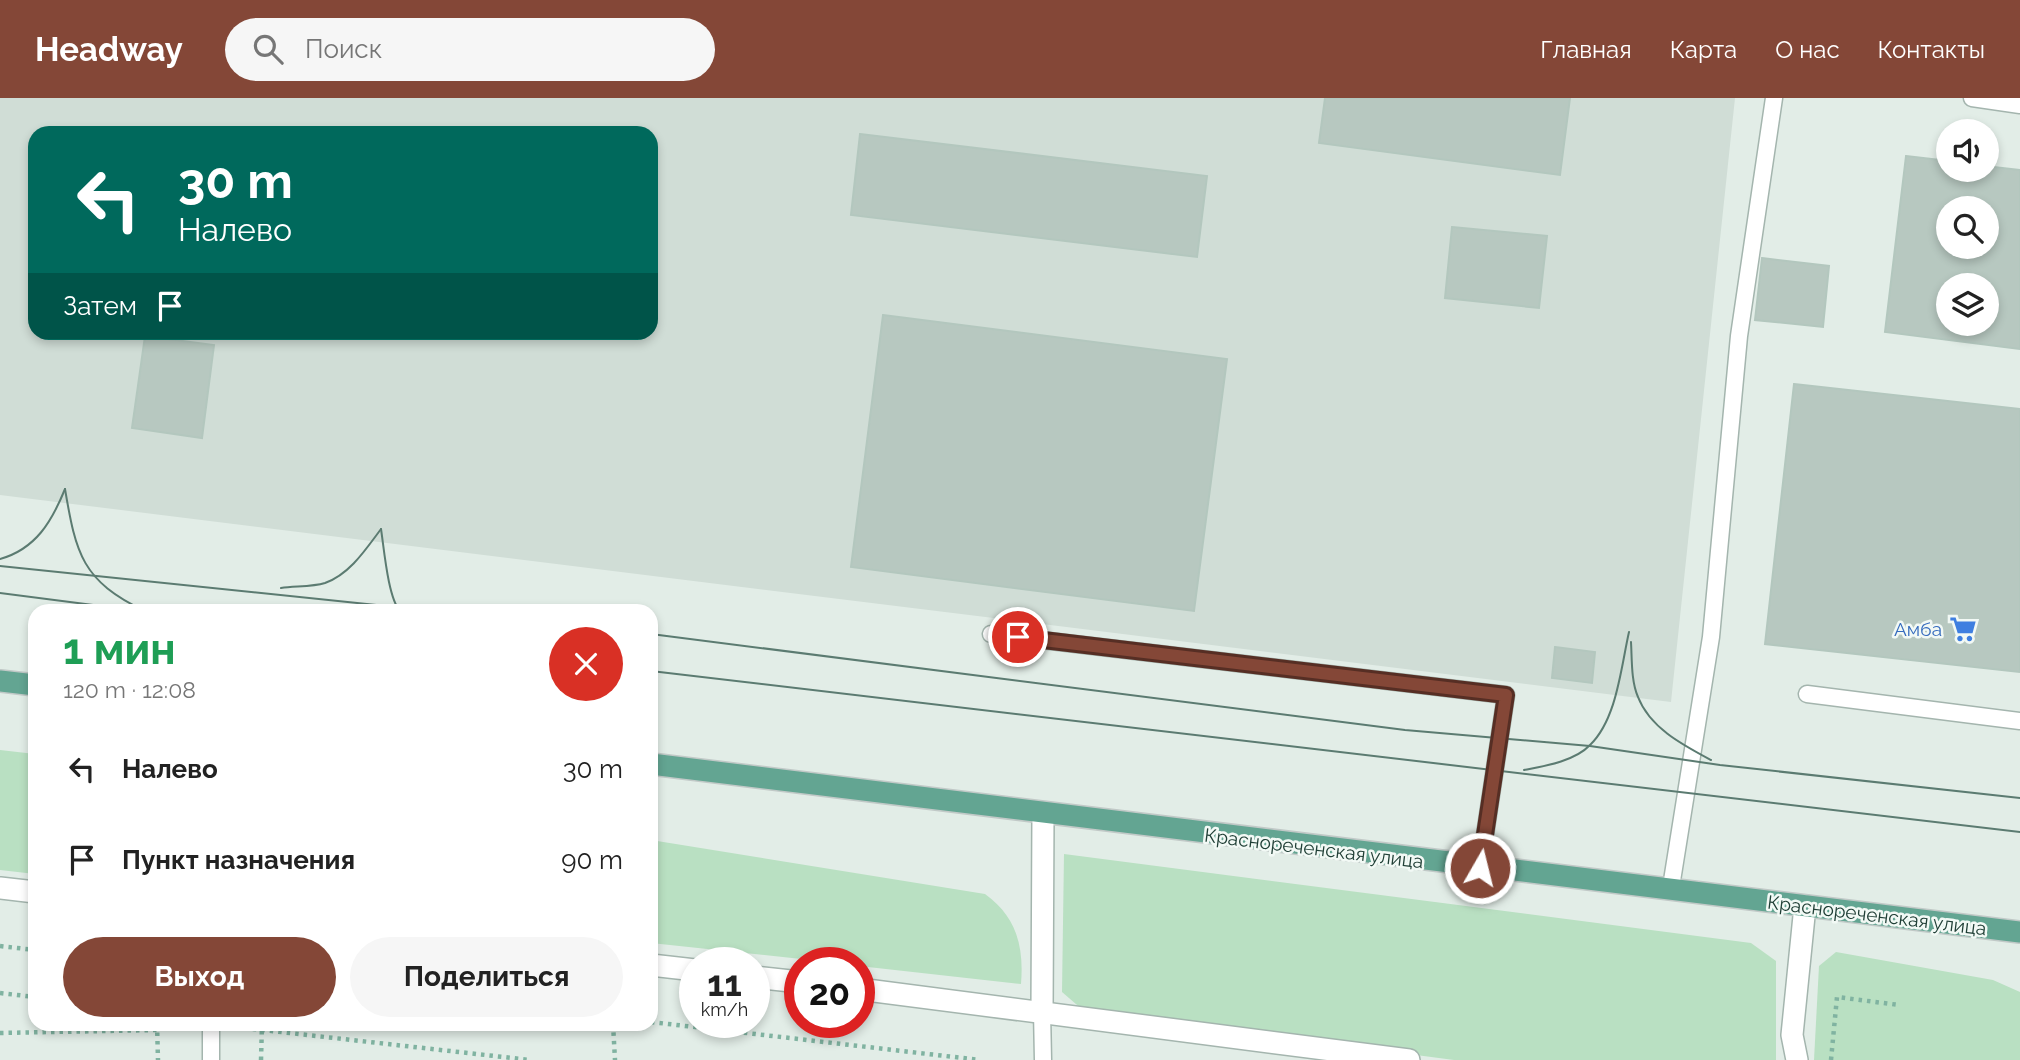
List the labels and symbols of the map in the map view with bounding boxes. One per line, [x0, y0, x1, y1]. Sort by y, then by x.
pin [988, 607, 1048, 667]
supermarket icon: Амба [1948, 614, 1978, 644]
place label: Амба [1894, 618, 1942, 640]
street label: Краснореченская улица [1203, 824, 1425, 872]
position arrow [1443, 831, 1517, 905]
street label: Краснореченская улица [1766, 891, 1988, 939]
speed limit sign: 20 [784, 947, 875, 1038]

